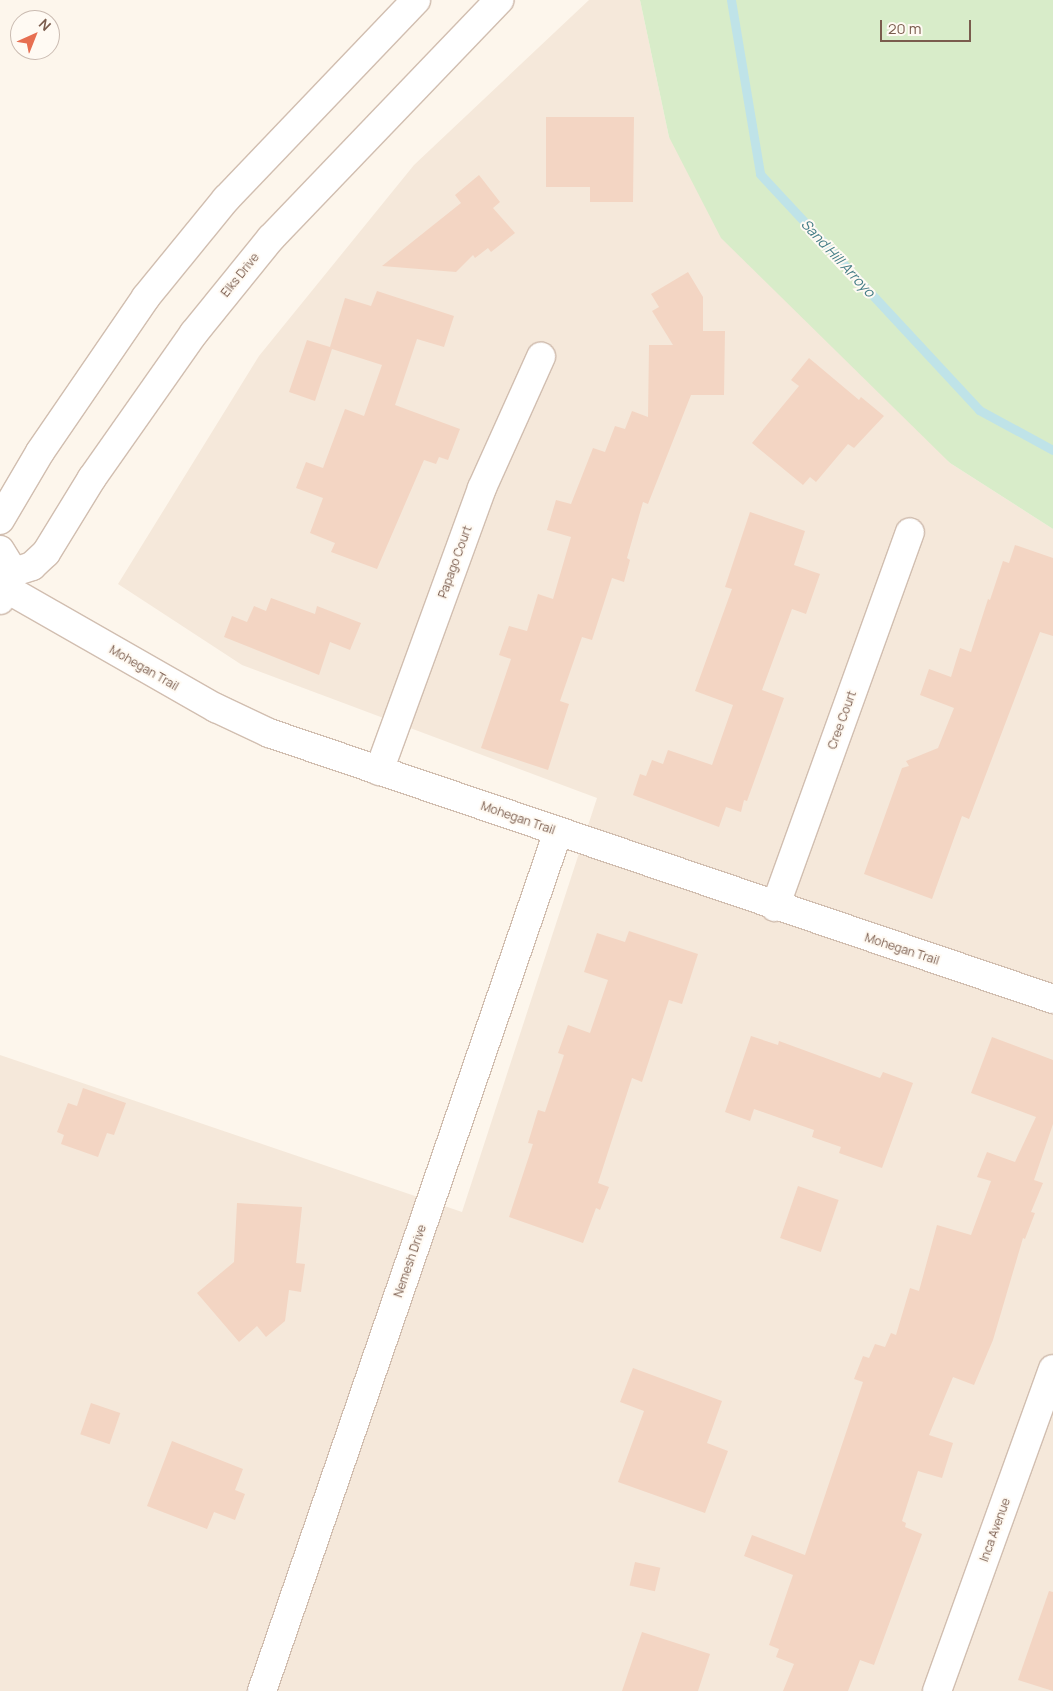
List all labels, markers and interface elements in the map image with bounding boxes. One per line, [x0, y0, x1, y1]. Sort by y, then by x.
north arrow [10, 10, 60, 60]
scale bar [883, 10, 974, 42]
text: N [35, 14, 55, 35]
text: 20 m [888, 18, 921, 39]
water label: Sand Hill Arroyo [798, 216, 878, 300]
street label: Elks Drive [218, 250, 262, 300]
street label: Papago Court [435, 524, 475, 600]
street label: Mohegan Trail [107, 642, 181, 694]
street label: Cree Court [825, 689, 859, 751]
street label: Mohegan Trail [479, 799, 557, 837]
street label: Mohegan Trail [863, 930, 941, 968]
street label: Nemesh Drive [391, 1223, 429, 1299]
street label: Inca Avenue [977, 1496, 1013, 1564]

